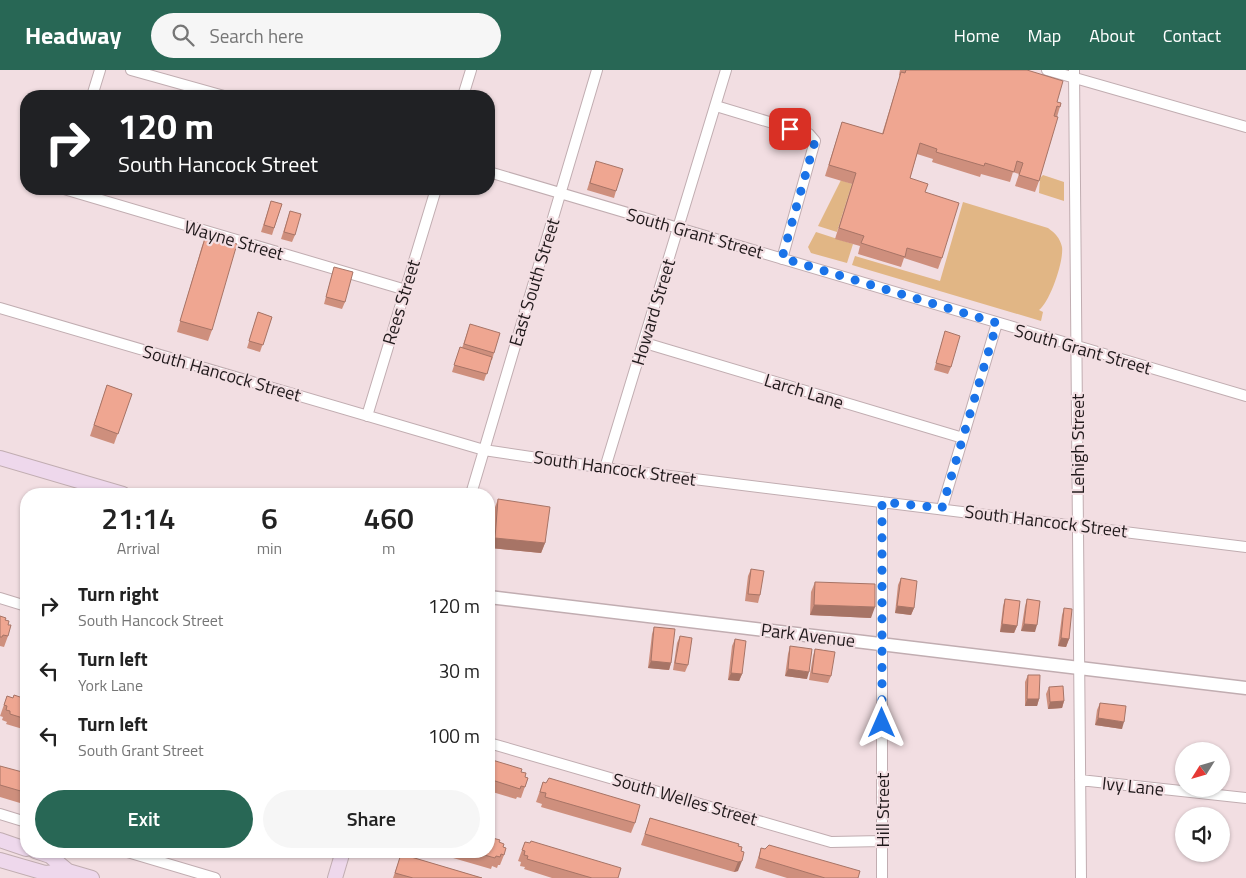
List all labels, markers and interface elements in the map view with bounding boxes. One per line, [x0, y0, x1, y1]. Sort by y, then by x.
search box [151, 13, 501, 58]
text: Headway [25, 17, 121, 53]
icon: search [169, 21, 197, 49]
text: Search here [209, 21, 304, 50]
text: Home [954, 22, 1000, 49]
text: Map [1028, 22, 1061, 49]
text: About [1089, 22, 1135, 49]
text: Contact [1163, 22, 1221, 49]
text: 120 m [118, 99, 214, 153]
pin [769, 108, 811, 150]
icon: right [35, 110, 100, 175]
icon: arrive [776, 115, 804, 143]
text: South Hancock Street [118, 147, 318, 181]
street label: South Grant Street [623, 201, 767, 266]
street label: Wayne Street [181, 213, 288, 267]
street label: East South Street [502, 214, 567, 349]
street label: Rees Street [375, 255, 427, 348]
street label: Howard Street [624, 255, 682, 369]
street label: South Grant Street [1011, 317, 1155, 382]
street label: South Hancock Street [140, 337, 305, 409]
street label: Larch Lane [761, 366, 847, 416]
street label: Lehigh Street [1064, 393, 1091, 494]
street label: South Hancock Street [532, 443, 699, 493]
text: 21:14 [101, 495, 176, 541]
text: 6 [261, 495, 278, 541]
text: 460 [363, 495, 414, 541]
street label: South Hancock Street [963, 498, 1130, 544]
text: Arrival [117, 536, 160, 560]
text: min [257, 536, 282, 560]
text: m [382, 536, 395, 560]
text: Turn right [78, 579, 159, 608]
text: 120 m [428, 591, 480, 620]
icon: right [35, 592, 63, 620]
text: South Hancock Street [78, 608, 224, 632]
street label: Park Avenue [759, 616, 857, 654]
text: Turn left [78, 644, 148, 673]
text: 30 m [439, 656, 480, 685]
icon: left [35, 657, 63, 685]
text: York Lane [78, 673, 143, 697]
position arrow [855, 696, 907, 748]
text: Turn left [78, 709, 148, 738]
text: 100 m [428, 721, 480, 750]
icon: left [35, 722, 63, 750]
text: South Grant Street [78, 738, 204, 762]
north arrow [1175, 742, 1230, 798]
map controls [1175, 742, 1230, 862]
street label: South Welles Street [609, 765, 761, 833]
street label: Ivy Lane [1101, 769, 1165, 803]
street label: Hill Street [869, 772, 896, 847]
button: Exit [35, 790, 253, 848]
button: Share [263, 790, 480, 848]
button: sound [1175, 807, 1230, 862]

